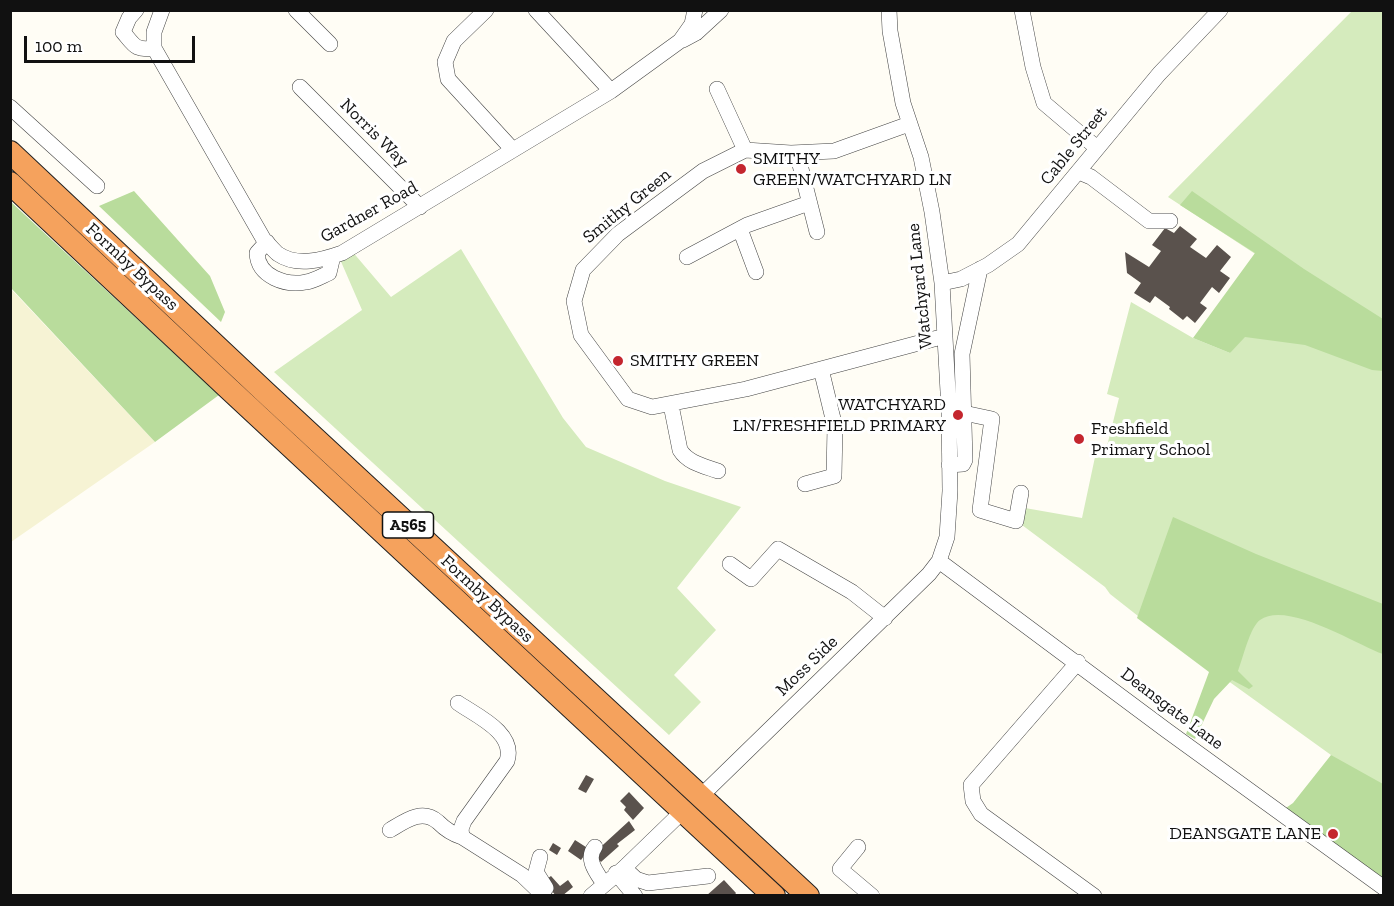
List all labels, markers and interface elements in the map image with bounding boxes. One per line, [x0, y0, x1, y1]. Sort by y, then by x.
scale bar [27, 24, 198, 62]
text: 100 m [35, 35, 82, 57]
street label: Norris Way [335, 94, 413, 172]
street label: Cable Street [1036, 102, 1112, 190]
place label: SMITHY GREEN/WATCHYARD LN [753, 148, 952, 190]
marker: SMITHY GREEN/WATCHYARD LN [734, 162, 748, 176]
street label: Smithy Green [579, 164, 675, 248]
street label: Gardner Road [317, 176, 421, 248]
street label: Formby Bypass [81, 219, 183, 315]
street label: Watchyard Lane [903, 222, 937, 350]
place label: SMITHY GREEN [630, 350, 759, 372]
marker: SMITHY GREEN [611, 354, 625, 368]
place label: WATCHYARD LN/FRESHFIELD PRIMARY [733, 394, 946, 436]
marker: WATCHYARD LN/FRESHFIELD PRIMARY [951, 408, 965, 422]
place label: Freshfield Primary School [1091, 418, 1210, 460]
marker: Freshfield Primary School [1072, 432, 1086, 446]
road number: A565 [382, 512, 434, 538]
street label: Formby Bypass [436, 551, 538, 647]
street label: Moss Side [772, 631, 842, 701]
street label: Deansgate Lane [1116, 663, 1228, 755]
place label: DEANSGATE LANE [1169, 823, 1321, 845]
marker: DEANSGATE LANE [1326, 827, 1340, 841]

